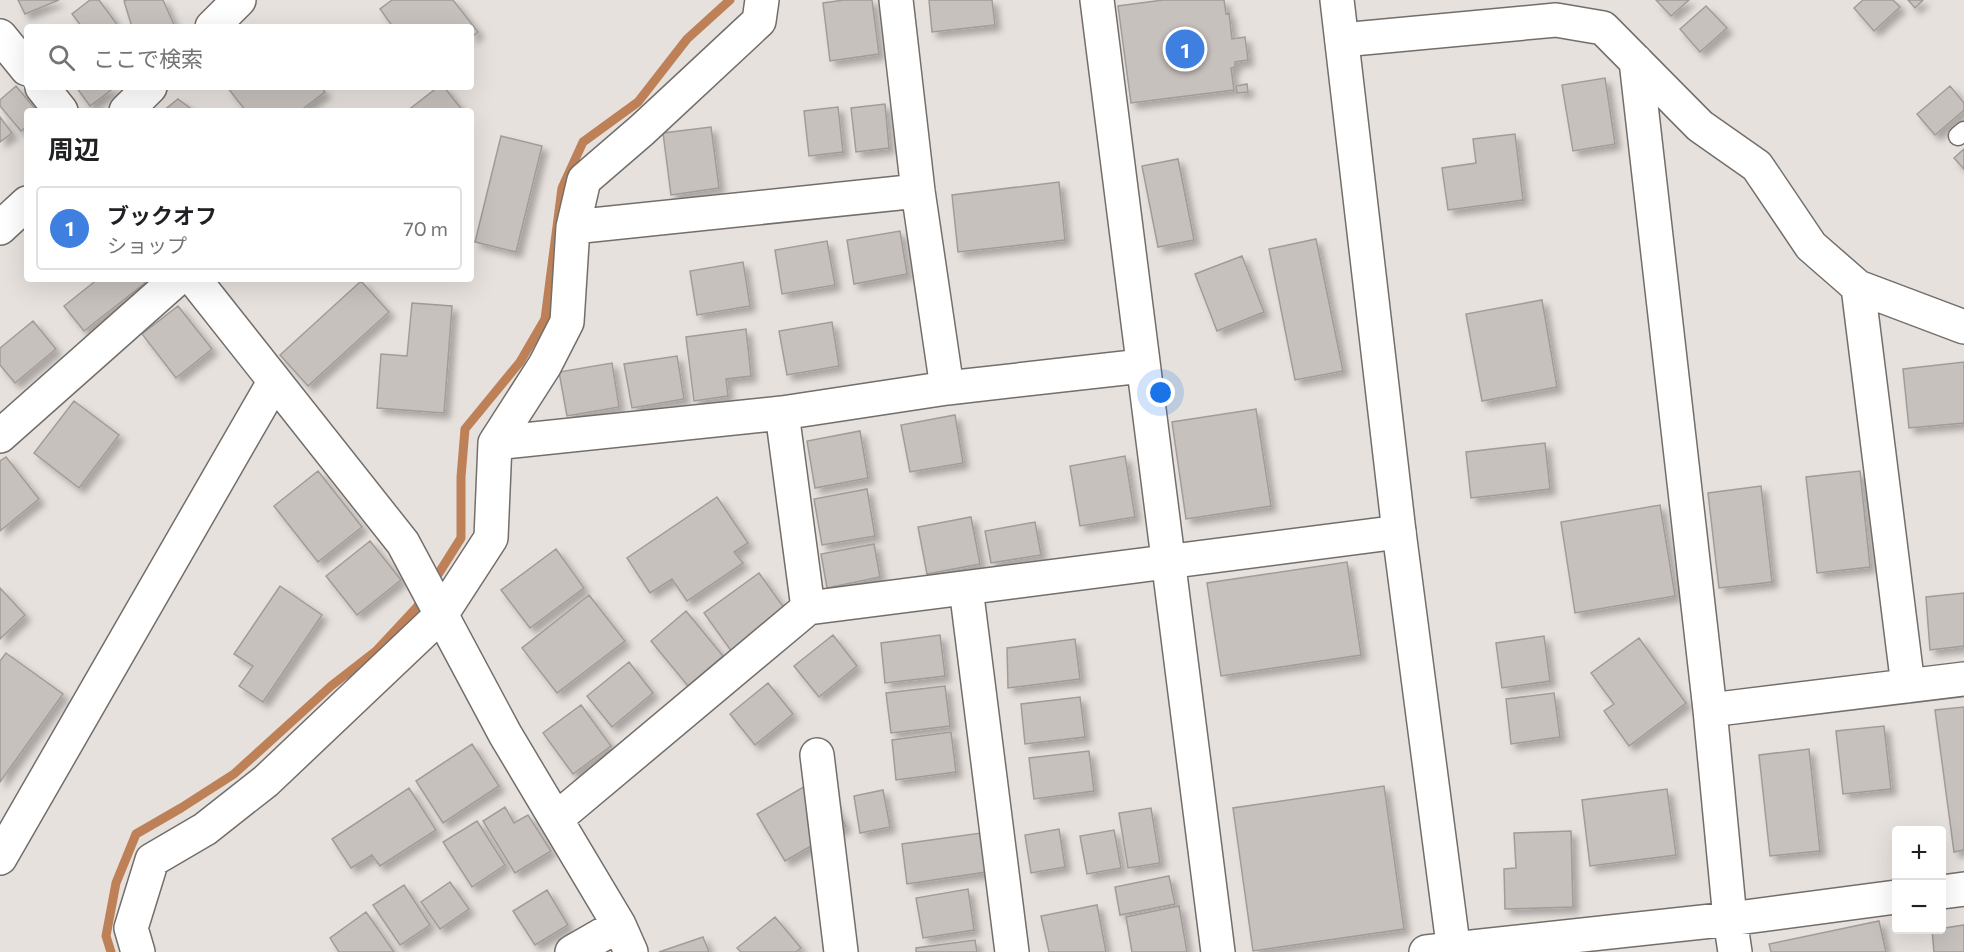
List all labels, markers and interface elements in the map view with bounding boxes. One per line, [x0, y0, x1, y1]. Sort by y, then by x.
search box [24, 24, 474, 90]
pin: 1 [1166, 26, 1204, 72]
icon: search [45, 41, 78, 74]
text: ここで検索 [93, 45, 203, 72]
text: 周辺 [48, 133, 100, 164]
text: ブックオフ [107, 202, 217, 229]
text: 1 [65, 216, 74, 240]
text: 70 m [403, 216, 448, 240]
text: ショップ [107, 233, 187, 257]
your location [1146, 378, 1175, 407]
map controls [1892, 826, 1946, 934]
button: + [1892, 826, 1946, 880]
button: − [1892, 880, 1946, 934]

